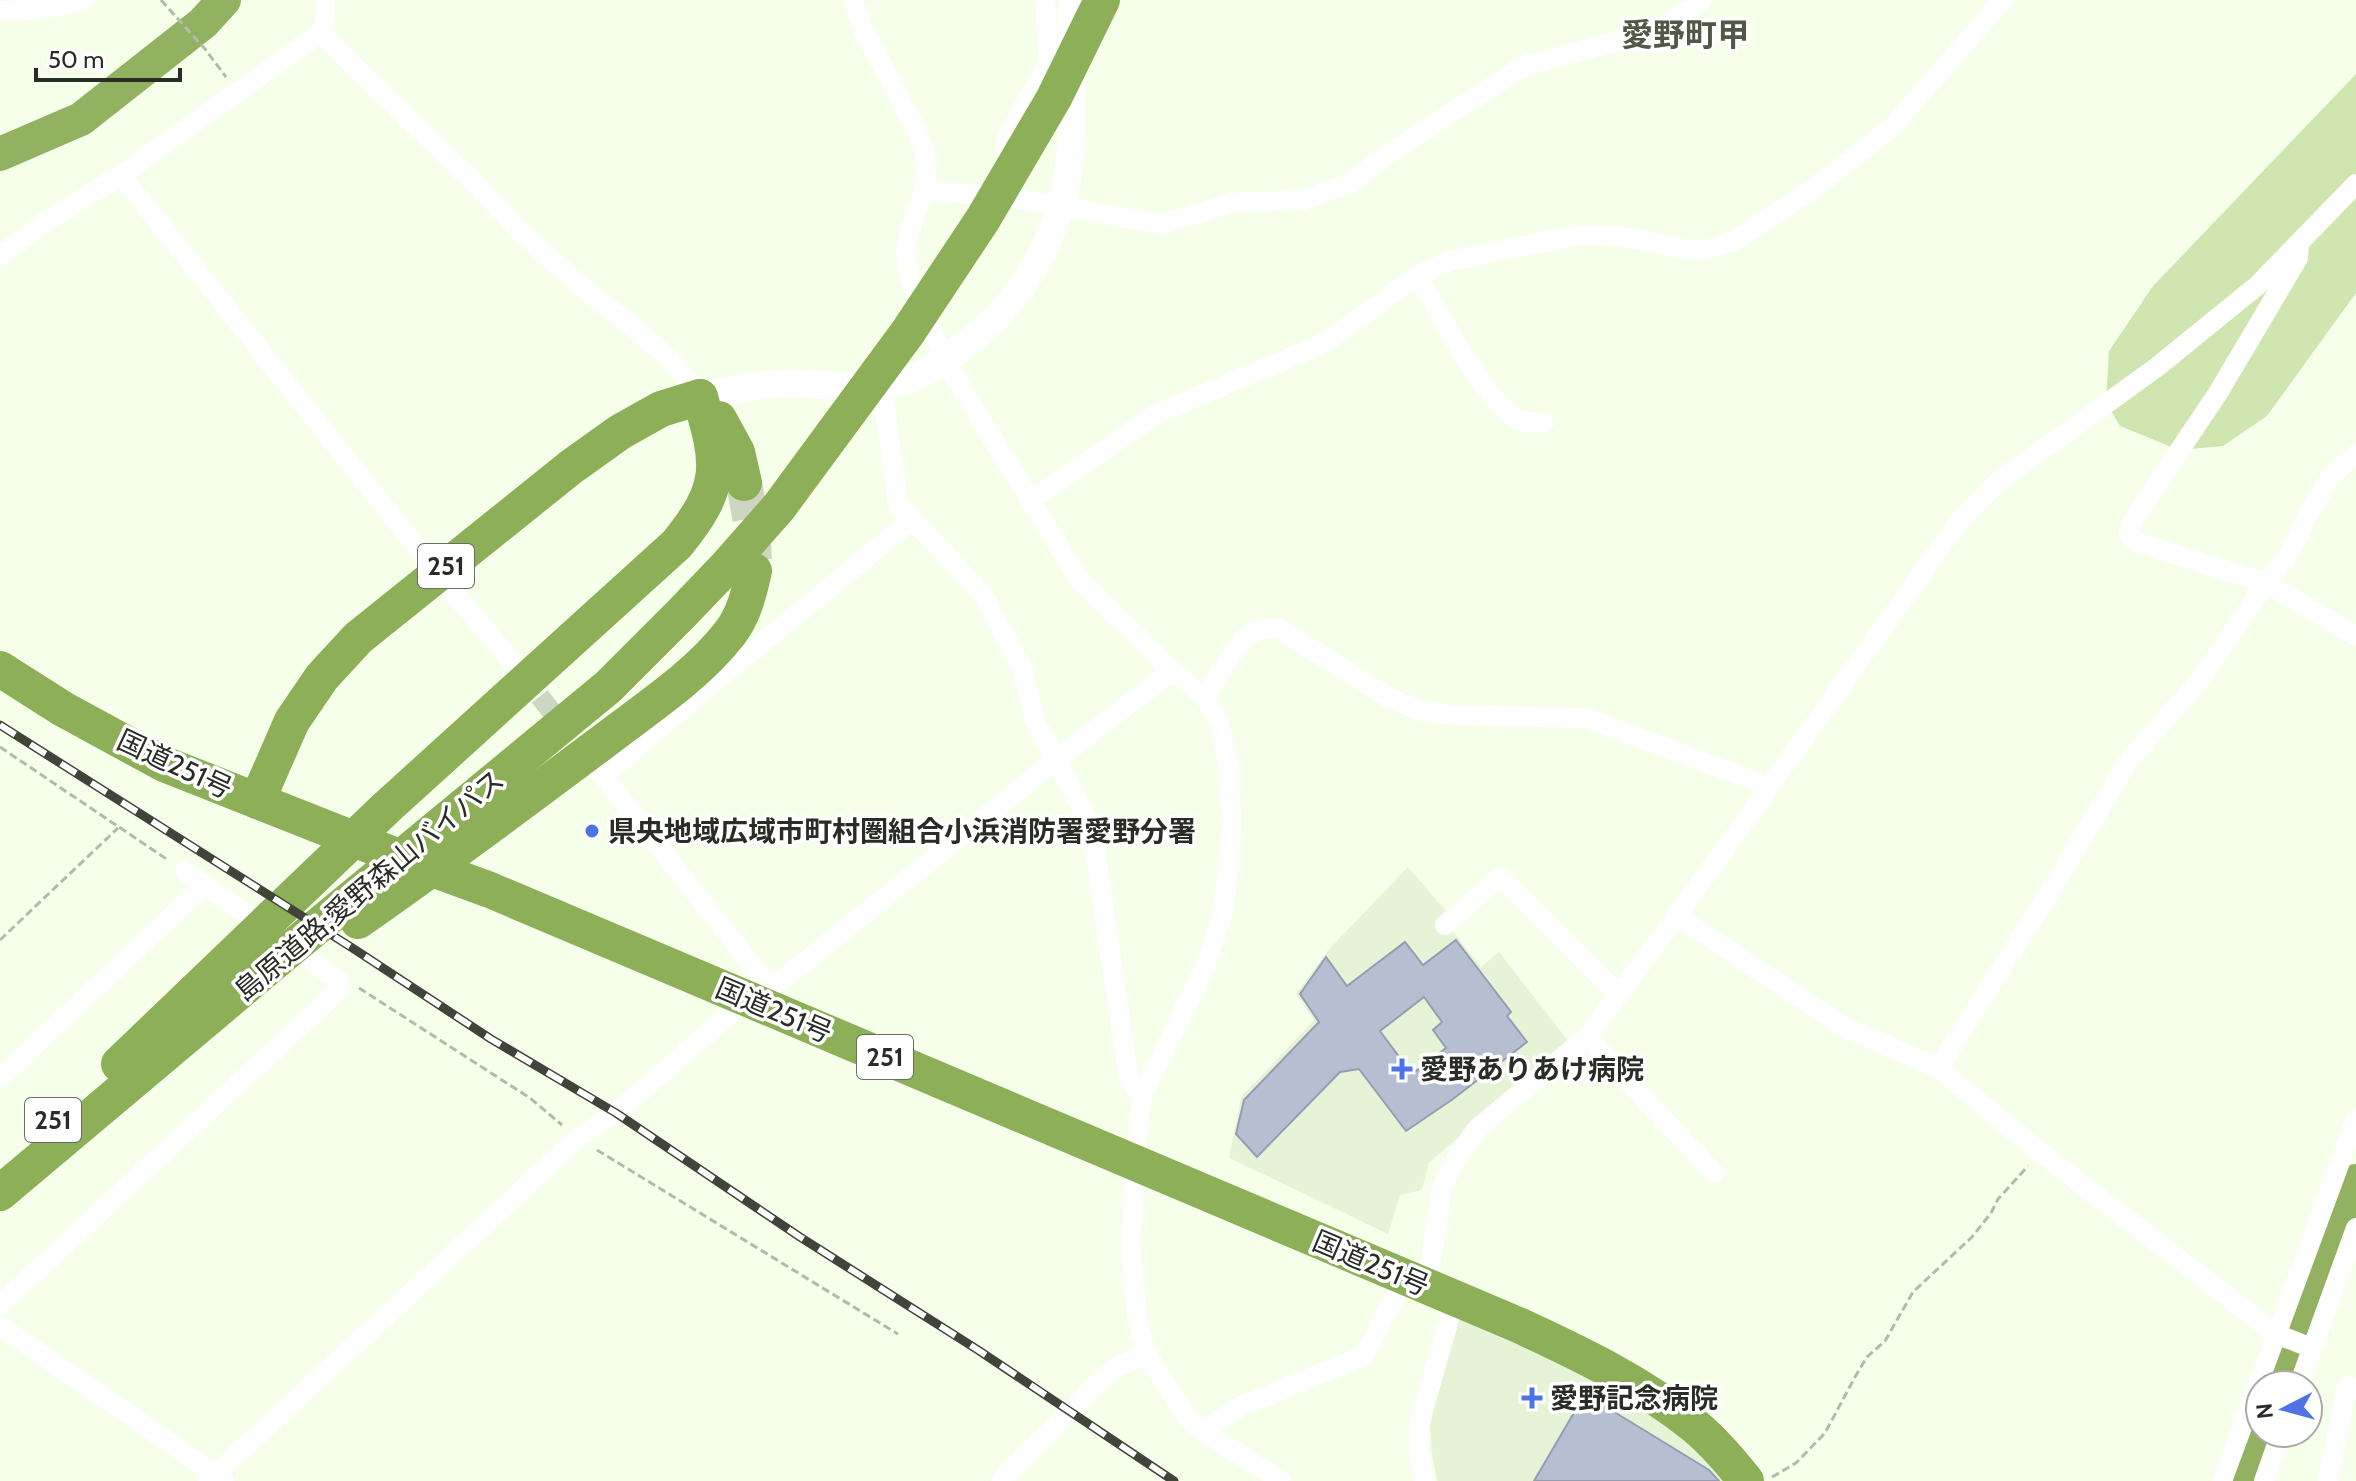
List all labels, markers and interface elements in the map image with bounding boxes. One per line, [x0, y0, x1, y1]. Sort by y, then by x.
district label: 愛野町甲 [1621, 15, 1749, 54]
scale bar [36, 32, 180, 82]
text: 50 m [48, 45, 104, 74]
road number: 251 [418, 544, 474, 588]
street label: 国道251号 [112, 723, 238, 805]
street label: 島原道路;愛野森山バイパス [227, 762, 511, 1008]
place label: 県央地域広域市町村圏組合小浜消防署愛野分署 [608, 814, 1196, 848]
marker: 県央地域広域市町村圏組合小浜消防署愛野分署 [583, 822, 601, 840]
street label: 国道251号 [711, 970, 837, 1050]
road number: 251 [857, 1035, 913, 1079]
place label: 愛野ありあけ病院 [1420, 1052, 1644, 1086]
marker: 愛野ありあけ病院 [1391, 1058, 1413, 1080]
road number: 251 [25, 1098, 81, 1142]
street label: 国道251号 [1308, 1223, 1434, 1303]
north arrow [2244, 1369, 2324, 1449]
place label: 愛野記念病院 [1550, 1381, 1718, 1415]
marker: 愛野記念病院 [1521, 1387, 1543, 1409]
text: N [2250, 1402, 2279, 1420]

